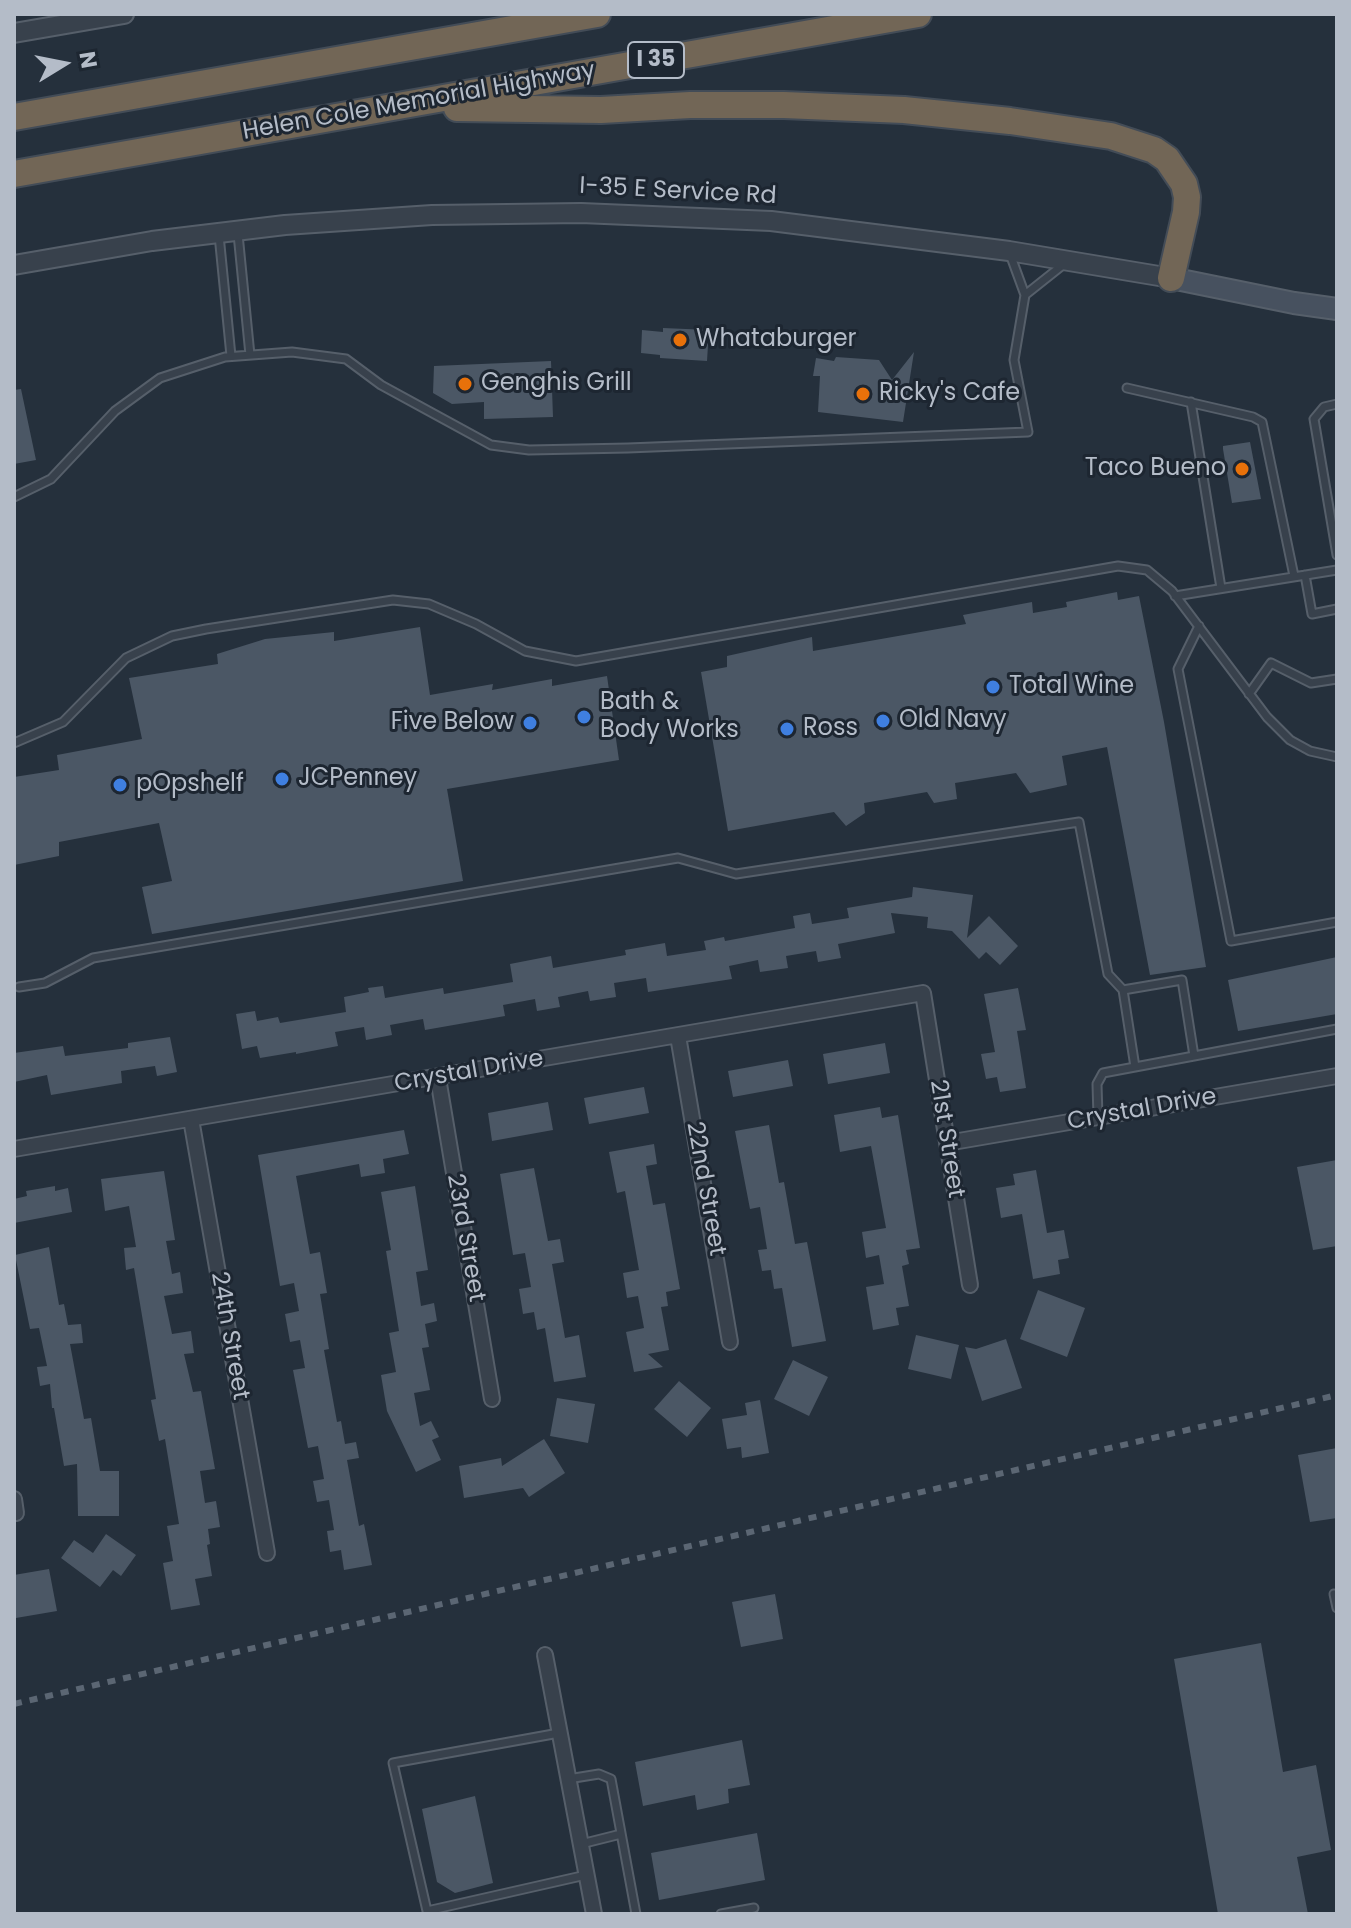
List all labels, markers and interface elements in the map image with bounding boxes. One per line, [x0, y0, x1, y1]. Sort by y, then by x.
north arrow [24, 24, 104, 104]
road number: I 35 [628, 42, 684, 78]
text: N [71, 49, 105, 71]
street label: Helen Cole Memorial Highway [240, 57, 598, 147]
street label: I-35 E Service Rd [579, 172, 777, 212]
place label: Whataburger [696, 326, 857, 354]
marker: Whataburger [671, 331, 689, 349]
place label: Genghis Grill [481, 370, 632, 398]
marker: Genghis Grill [456, 375, 474, 393]
place label: Ricky's Cafe [879, 380, 1020, 408]
marker: Ricky's Cafe [854, 385, 872, 403]
place label: Taco Bueno [1085, 455, 1226, 483]
marker: Taco Bueno [1233, 460, 1251, 478]
place label: Total Wine [1009, 673, 1134, 701]
marker: Total Wine [984, 678, 1002, 696]
place label: Bath & Body Works [600, 689, 739, 745]
place label: Old Navy [899, 707, 1006, 735]
marker: Bath & Body Works [575, 708, 593, 726]
place label: Five Below [391, 709, 514, 737]
marker: Old Navy [874, 712, 892, 730]
marker: Five Below [521, 714, 539, 732]
place label: Ross [803, 715, 858, 743]
marker: Ross [778, 720, 796, 738]
place label: JCPenney [298, 765, 417, 793]
marker: JCPenney [273, 770, 291, 788]
place label: pOpshelf [136, 771, 244, 799]
marker: pOpshelf [111, 776, 129, 794]
street label: Crystal Drive [392, 1045, 546, 1099]
street label: 21st Street [922, 1078, 970, 1200]
street label: Crystal Drive [1065, 1083, 1219, 1137]
street label: 22nd Street [679, 1120, 731, 1258]
street label: 23rd Street [440, 1172, 490, 1304]
street label: 24th Street [204, 1270, 254, 1402]

